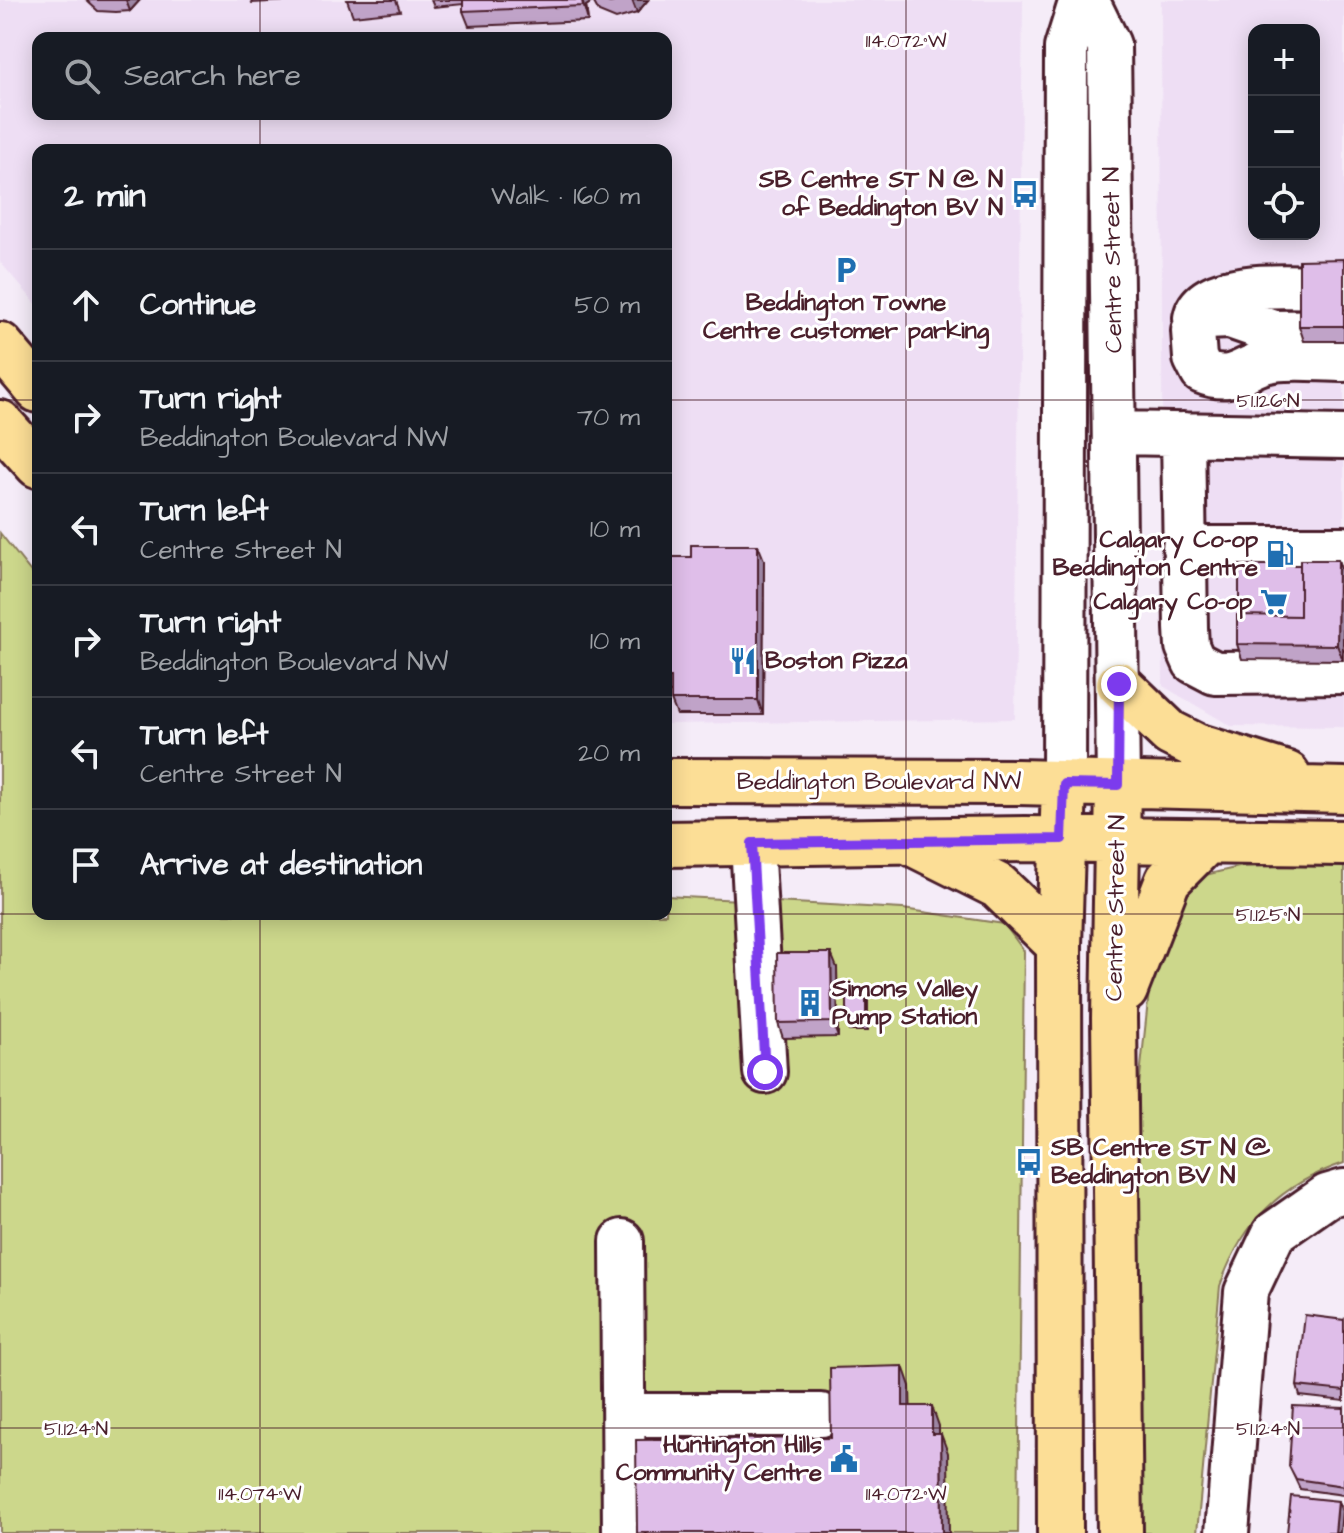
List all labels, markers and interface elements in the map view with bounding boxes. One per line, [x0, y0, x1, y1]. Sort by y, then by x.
map controls [1248, 24, 1320, 240]
button: + [1248, 24, 1320, 96]
text: 114.072°W [865, 27, 947, 55]
search box [32, 32, 672, 120]
icon: search [60, 54, 104, 98]
text: Search here [124, 55, 301, 97]
button: − [1248, 96, 1320, 168]
place label: SB Centre ST N @ N of Beddington BV N [758, 163, 1003, 226]
street label: Centre Street N [1094, 167, 1132, 353]
button: locate [1248, 168, 1320, 240]
text: 2 min [64, 172, 146, 220]
text: Walk · 160 m [491, 178, 640, 214]
bus stop icon: SB Centre ST N @ N of Beddington BV N [1010, 179, 1040, 209]
parking icon: Beddington Towne Centre customer parking [831, 255, 861, 285]
icon: ahead [64, 283, 108, 327]
text: Continue [140, 284, 256, 326]
place label: Beddington Towne Centre customer parking [703, 286, 990, 349]
text: 50 m [575, 287, 640, 323]
text: Turn right [140, 378, 281, 420]
text: 51.126°N [1236, 387, 1300, 415]
icon: right [64, 395, 108, 439]
text: 70 m [577, 399, 640, 435]
text: Beddington Boulevard NW [140, 420, 448, 456]
text: Turn left [140, 490, 268, 532]
icon: left [64, 507, 108, 551]
text: 10 m [590, 511, 640, 547]
place label: Calgary Co-op Beddington Centre [1053, 523, 1259, 586]
text: Centre Street N [140, 532, 342, 568]
fuel station icon: Calgary Co-op Beddington Centre [1265, 539, 1295, 569]
place label: Calgary Co-op [1094, 585, 1253, 621]
supermarket icon: Calgary Co-op [1259, 587, 1289, 617]
text: Turn right [140, 602, 281, 644]
icon: right [64, 619, 108, 663]
text: 10 m [590, 623, 640, 659]
text: Beddington Boulevard NW [140, 644, 448, 680]
place label: Boston Pizza [765, 644, 908, 678]
restaurant icon: Boston Pizza [728, 646, 758, 676]
route end [1101, 666, 1137, 702]
text: Turn left [140, 714, 268, 756]
icon: left [64, 731, 108, 775]
text: 20 m [578, 735, 640, 771]
text: Centre Street N [140, 756, 342, 792]
street label: Beddington Boulevard NW [737, 765, 1022, 800]
street label: Centre Street N [1097, 815, 1135, 1001]
icon: arrive [64, 843, 108, 887]
text: Arrive at destination [140, 844, 422, 886]
text: 51.125°N [1236, 901, 1300, 929]
place label: Simons Valley Pump Station [831, 972, 979, 1034]
building icon: Simons Valley Pump Station [795, 988, 825, 1018]
route start [747, 1054, 783, 1090]
place label: SB Centre ST N @ Beddington BV N [1050, 1131, 1270, 1194]
bus stop icon: SB Centre ST N @ Beddington BV N [1014, 1147, 1044, 1177]
text: 51.124°N [44, 1415, 108, 1443]
text: 51.124°N [1236, 1415, 1300, 1443]
place label: Huntington Hills Community Centre [616, 1428, 822, 1492]
public building icon: Huntington Hills Community Centre [829, 1444, 859, 1474]
text: 114.074°W [218, 1480, 302, 1508]
text: 114.072°W [865, 1480, 947, 1508]

